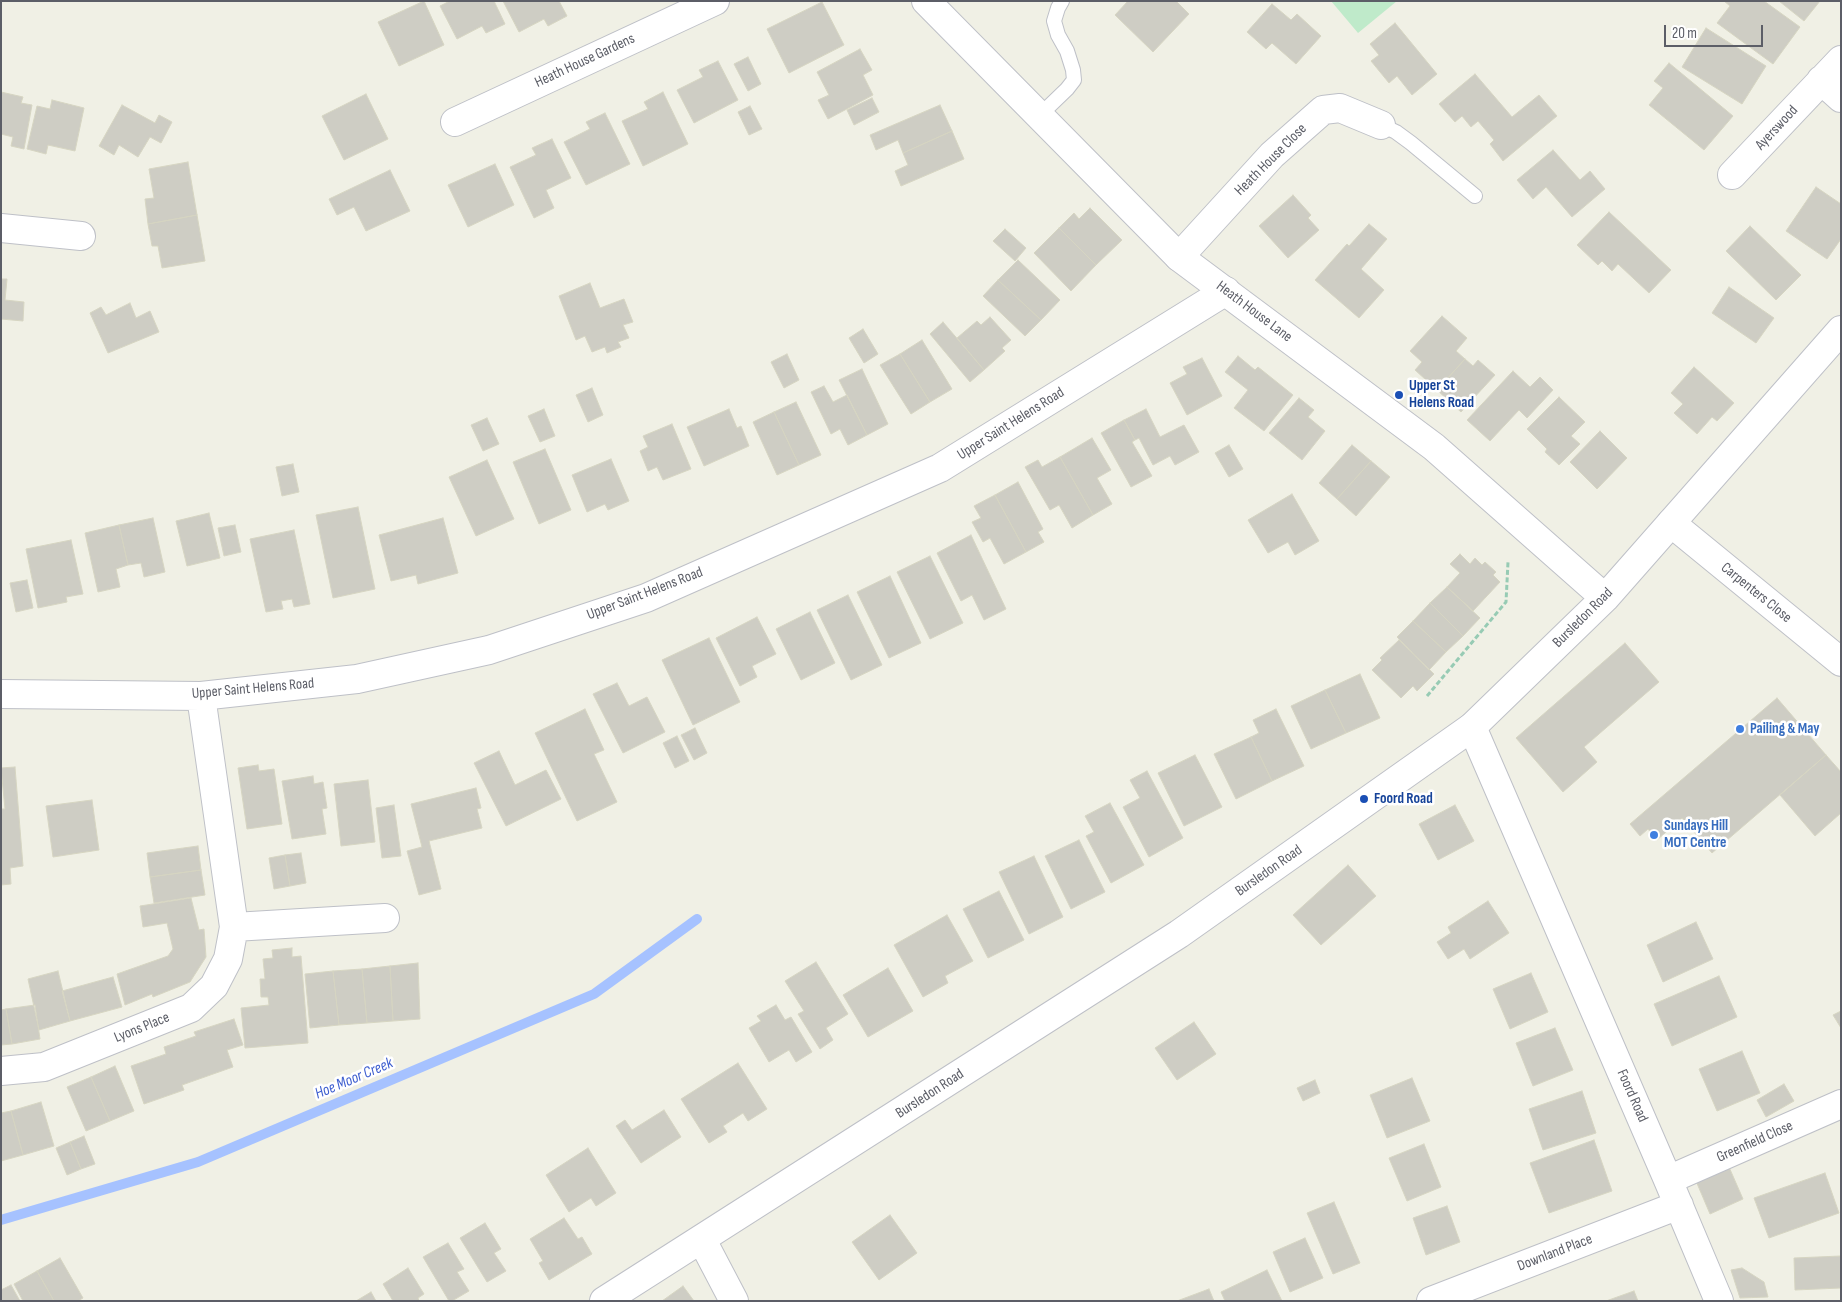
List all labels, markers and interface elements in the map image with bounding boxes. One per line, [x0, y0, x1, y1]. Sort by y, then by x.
scale bar [1667, 15, 1766, 47]
text: 20 m [1672, 24, 1697, 43]
street label: Heath House Gardens [532, 30, 638, 92]
street label: Ayerswood [1752, 102, 1802, 154]
street label: Heath House Close [1231, 120, 1311, 200]
street label: Heath House Lane [1212, 278, 1296, 346]
place label: Upper St Helens Road [1409, 377, 1474, 412]
street label: Upper Saint Helens Road [954, 384, 1068, 464]
marker: Upper St Helens Road [1393, 389, 1405, 401]
street label: Carpenters Close [1717, 559, 1795, 627]
street label: Upper Saint Helens Road [585, 564, 705, 624]
street label: Bursledon Road [1549, 584, 1617, 652]
street label: Upper Saint Helens Road [191, 675, 315, 703]
place label: Pailing & May [1750, 720, 1819, 738]
marker: Pailing & May [1734, 723, 1746, 735]
place label: Foord Road [1374, 790, 1433, 808]
marker: Foord Road [1358, 793, 1370, 805]
place label: Sundays Hill MOT Centre [1664, 817, 1728, 852]
marker: Sundays Hill MOT Centre [1648, 829, 1660, 841]
street label: Bursledon Road [1232, 841, 1306, 901]
street label: Lyons Place [112, 1009, 172, 1047]
water label: Hoe Moor Creek [312, 1054, 396, 1104]
street label: Bursledon Road [893, 1065, 967, 1123]
street label: Foord Road [1612, 1067, 1652, 1125]
street label: Greenfield Close [1714, 1117, 1796, 1167]
street label: Downland Place [1515, 1230, 1595, 1276]

